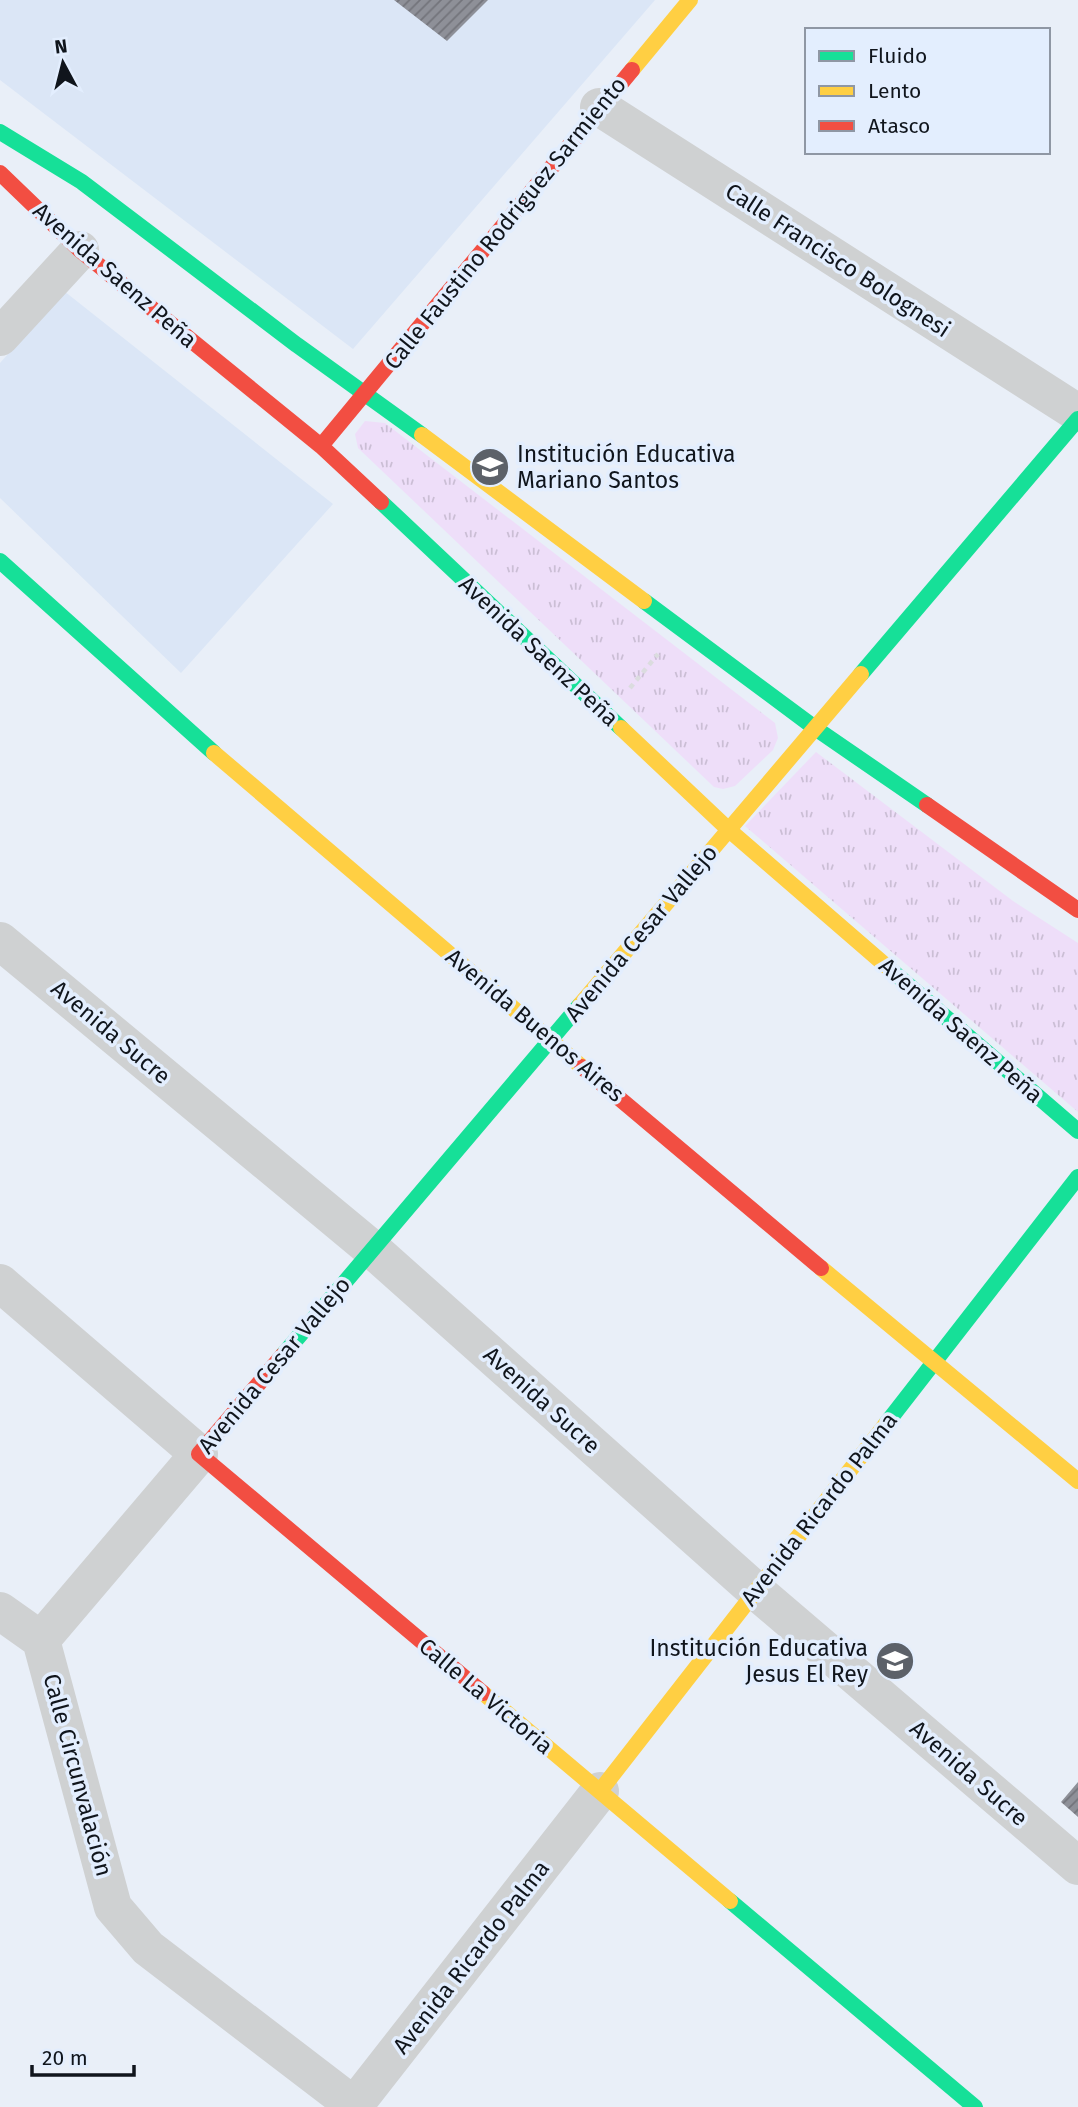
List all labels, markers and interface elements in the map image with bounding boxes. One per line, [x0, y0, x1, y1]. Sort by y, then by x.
north arrow [28, 28, 98, 98]
legend [805, 28, 1050, 154]
text: N [53, 34, 69, 59]
text: Fluido [868, 43, 927, 69]
street label: Calle Faustino Rodriguez Sarmiento [378, 71, 632, 375]
text: Lento [868, 78, 921, 104]
text: Atasco [868, 113, 930, 139]
street label: Calle Francisco Bolognesi [720, 177, 956, 343]
street label: Avenida Saenz Peña [27, 196, 203, 354]
place label: Institución Educativa Mariano Santos [517, 440, 735, 494]
school or university icon: Institución Educativa Mariano Santos [469, 446, 511, 488]
street label: Avenida Saenz Peña [454, 570, 624, 732]
street label: Avenida Cesar Vallejo [559, 839, 723, 1027]
street label: Avenida Buenos Aires [440, 942, 630, 1108]
street label: Avenida Saenz Peña [873, 951, 1049, 1109]
street label: Avenida Sucre [46, 974, 176, 1090]
street label: Avenida Cesar Vallejo [192, 1271, 356, 1459]
street label: Avenida Sucre [478, 1340, 606, 1460]
street label: Avenida Ricardo Palma [735, 1407, 903, 1611]
street label: Calle La Victoria [413, 1632, 559, 1760]
place label: Institución Educativa Jesus El Rey [650, 1634, 869, 1688]
school or university icon: Institución Educativa Jesus El Rey [874, 1640, 916, 1682]
street label: Calle Circunvalación [37, 1671, 119, 1879]
street label: Avenida Sucre [904, 1714, 1034, 1832]
street label: Avenida Ricardo Palma [387, 1855, 555, 2059]
scale bar [32, 2034, 133, 2078]
text: 20 m [42, 2045, 88, 2071]

